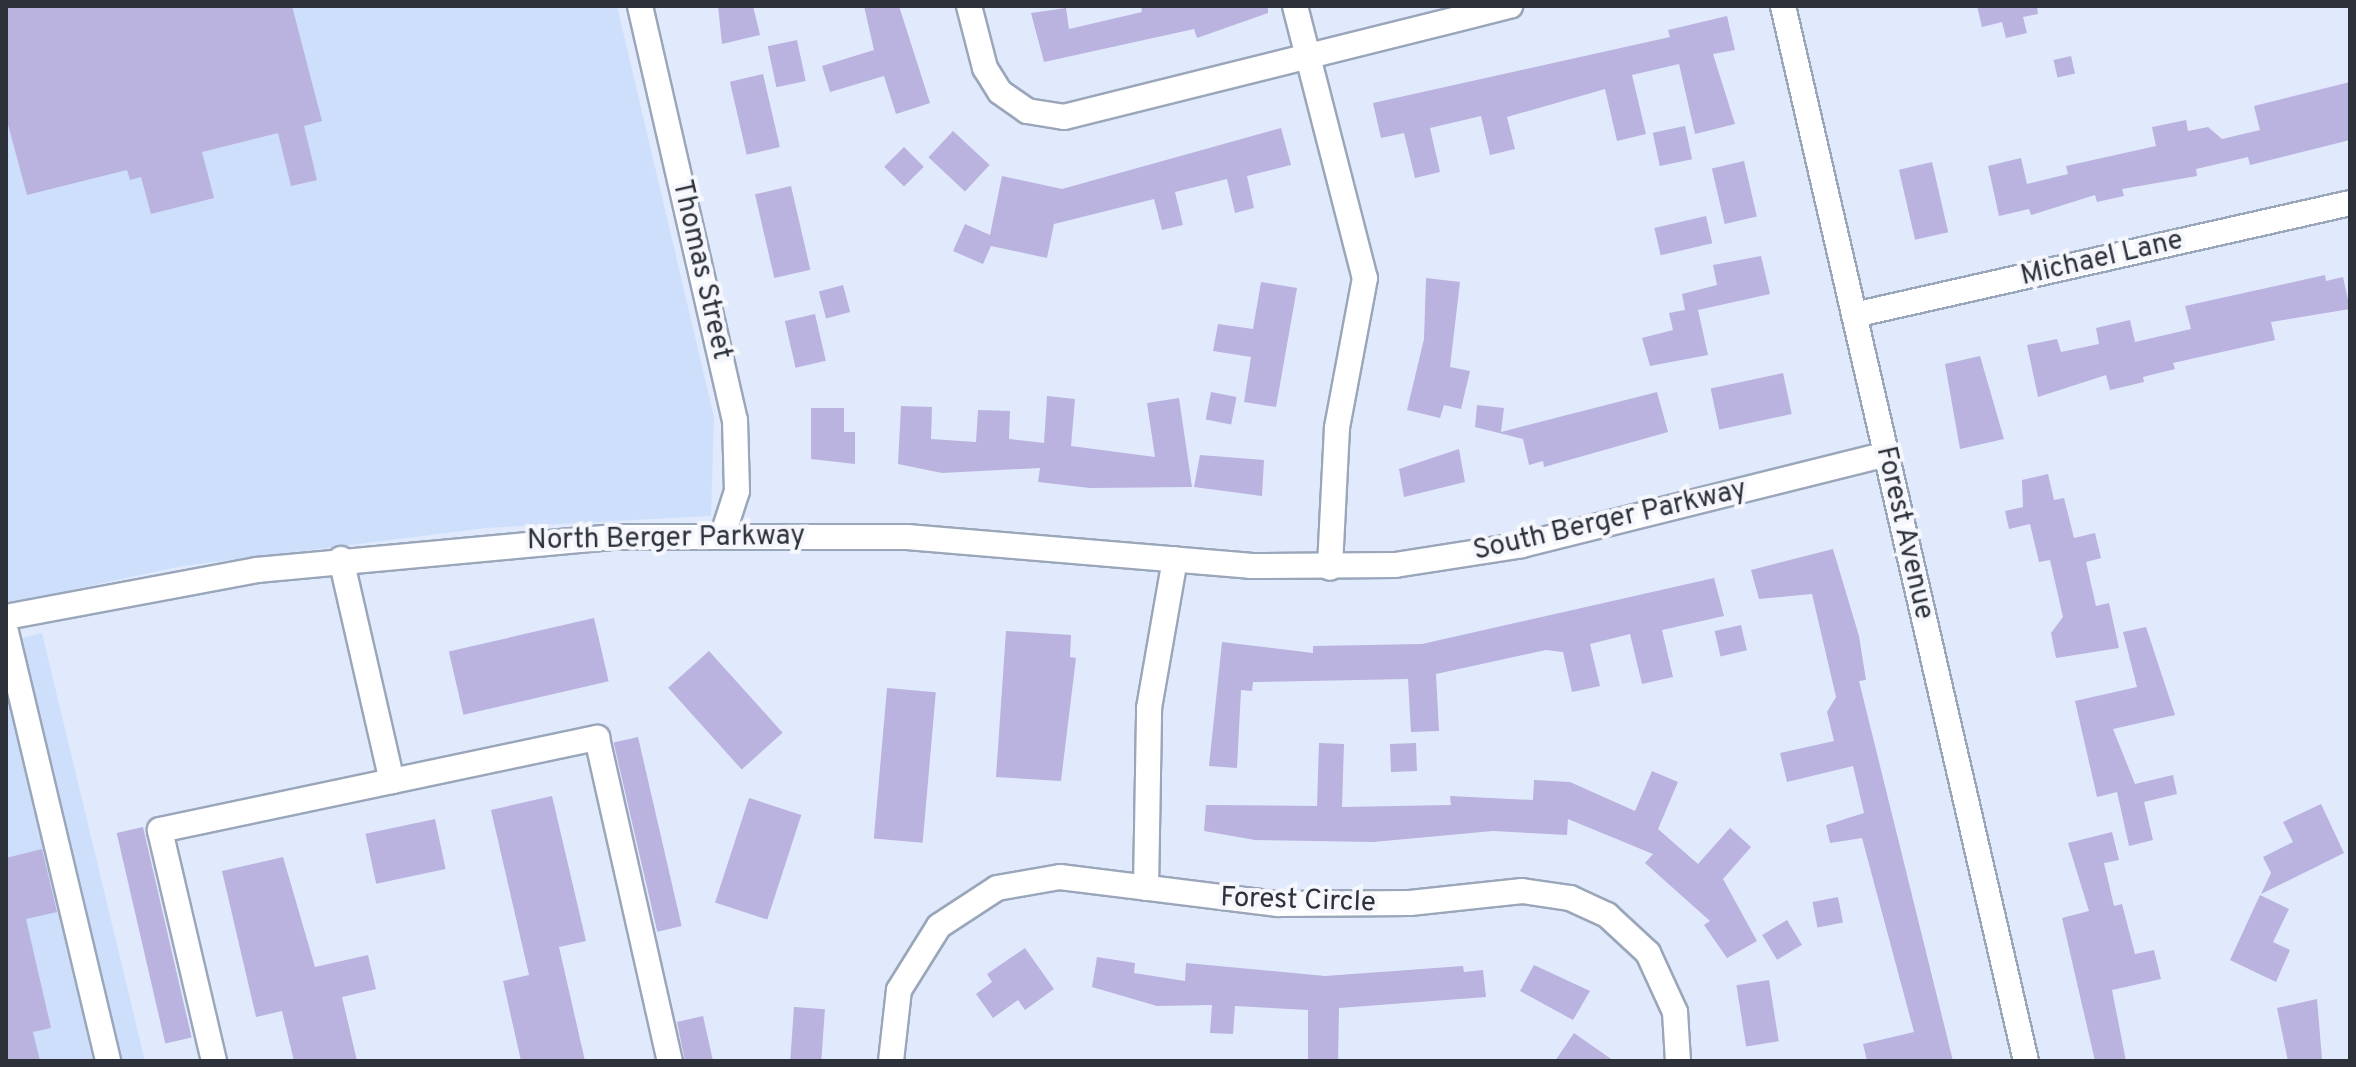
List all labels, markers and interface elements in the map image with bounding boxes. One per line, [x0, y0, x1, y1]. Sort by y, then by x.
street label: Thomas Street [664, 177, 738, 363]
street label: Michael Lane [2018, 224, 2186, 294]
street label: Forest Avenue [1868, 443, 1940, 623]
street label: South Berger Parkway [1470, 473, 1750, 569]
street label: North Berger Parkway [527, 520, 805, 558]
street label: Forest Circle [1220, 881, 1376, 921]

